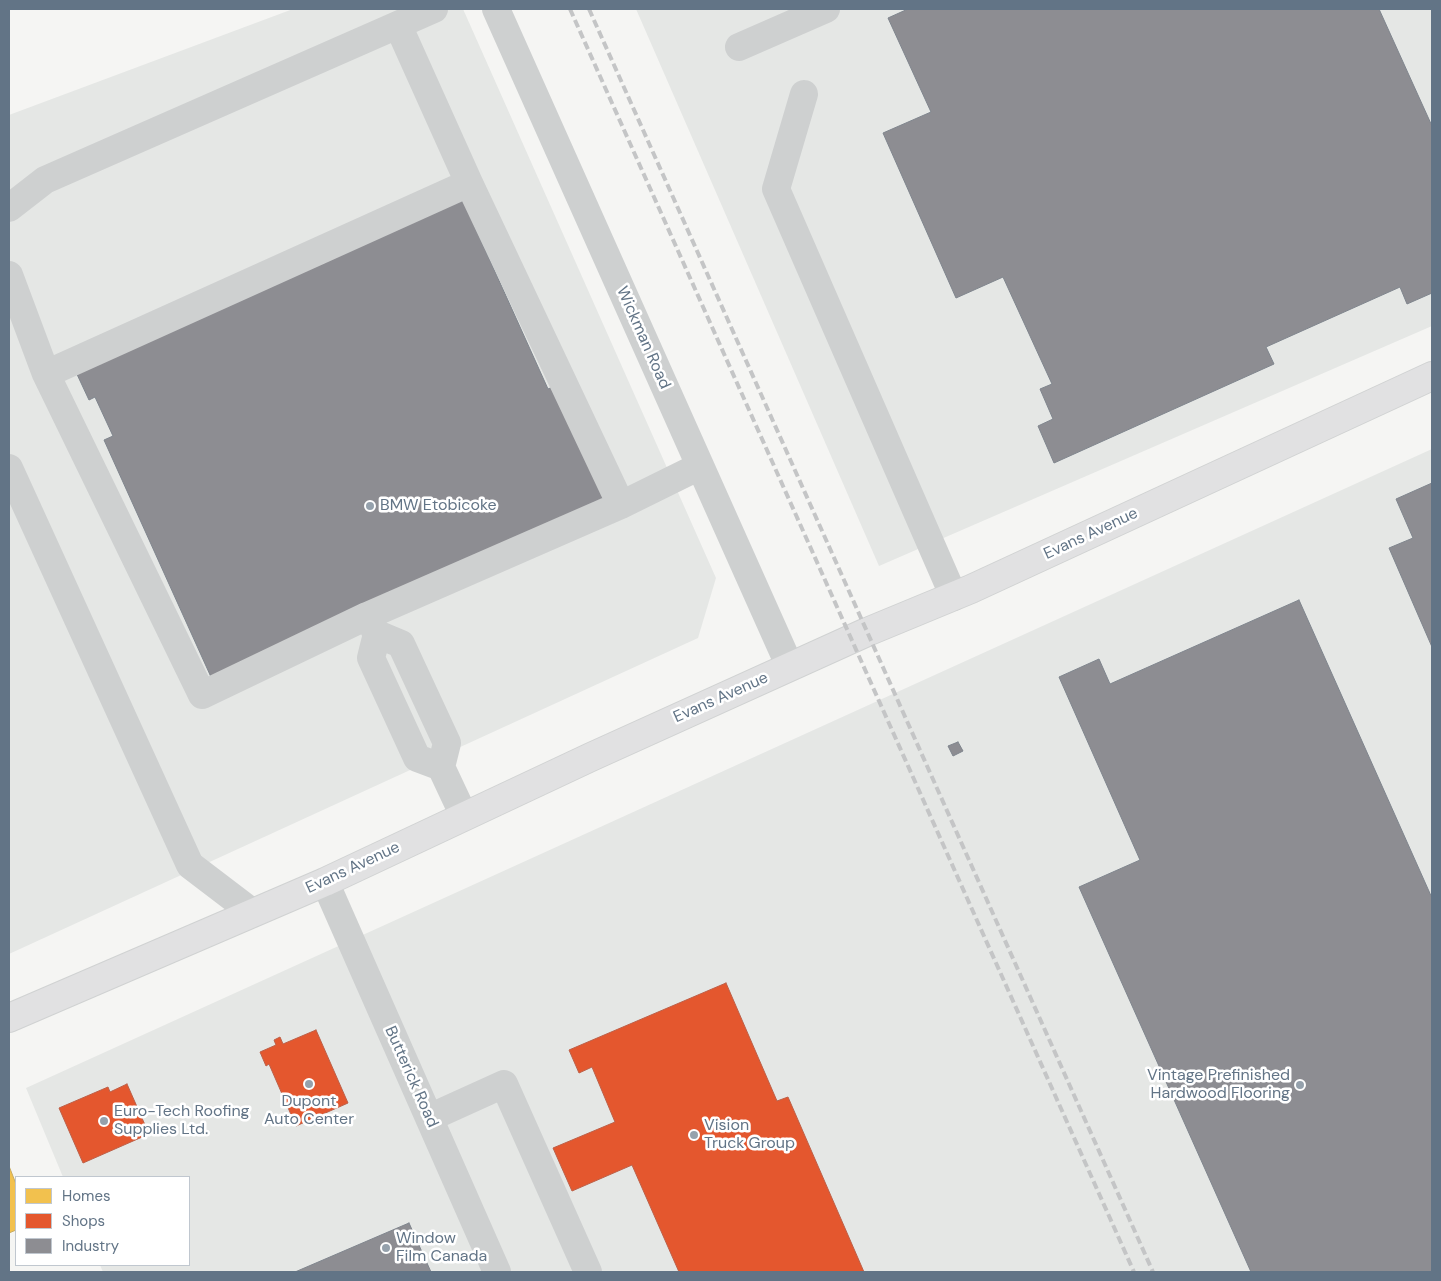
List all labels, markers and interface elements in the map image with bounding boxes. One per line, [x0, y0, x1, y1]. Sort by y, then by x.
street label: Wickman Road [612, 284, 674, 392]
place label: BMW Etobicoke [380, 496, 496, 516]
marker: BMW Etobicoke [364, 500, 376, 512]
street label: Evans Avenue [1041, 504, 1141, 564]
street label: Evans Avenue [671, 669, 771, 727]
street label: Evans Avenue [303, 838, 403, 898]
street label: Butterick Road [380, 1023, 442, 1131]
place label: Vintage Prefinished Hardwood Flooring [1147, 1066, 1290, 1104]
marker: Dupont Auto Center [303, 1078, 315, 1090]
marker: Vintage Prefinished Hardwood Flooring [1294, 1079, 1306, 1091]
place label: Dupont Auto Center [264, 1092, 354, 1130]
place label: Euro-Tech Roofing Supplies Ltd. [114, 1102, 250, 1140]
marker: Euro-Tech Roofing Supplies Ltd. [98, 1115, 110, 1127]
place label: Vision Truck Group [704, 1116, 795, 1154]
marker: Vision Truck Group [688, 1129, 700, 1141]
legend [15, 1176, 190, 1266]
text: Homes [62, 1186, 111, 1206]
text: Shops [62, 1211, 105, 1231]
place label: Window Film Canada [396, 1229, 487, 1267]
text: Industry [62, 1236, 119, 1256]
marker: Window Film Canada [380, 1242, 392, 1254]

